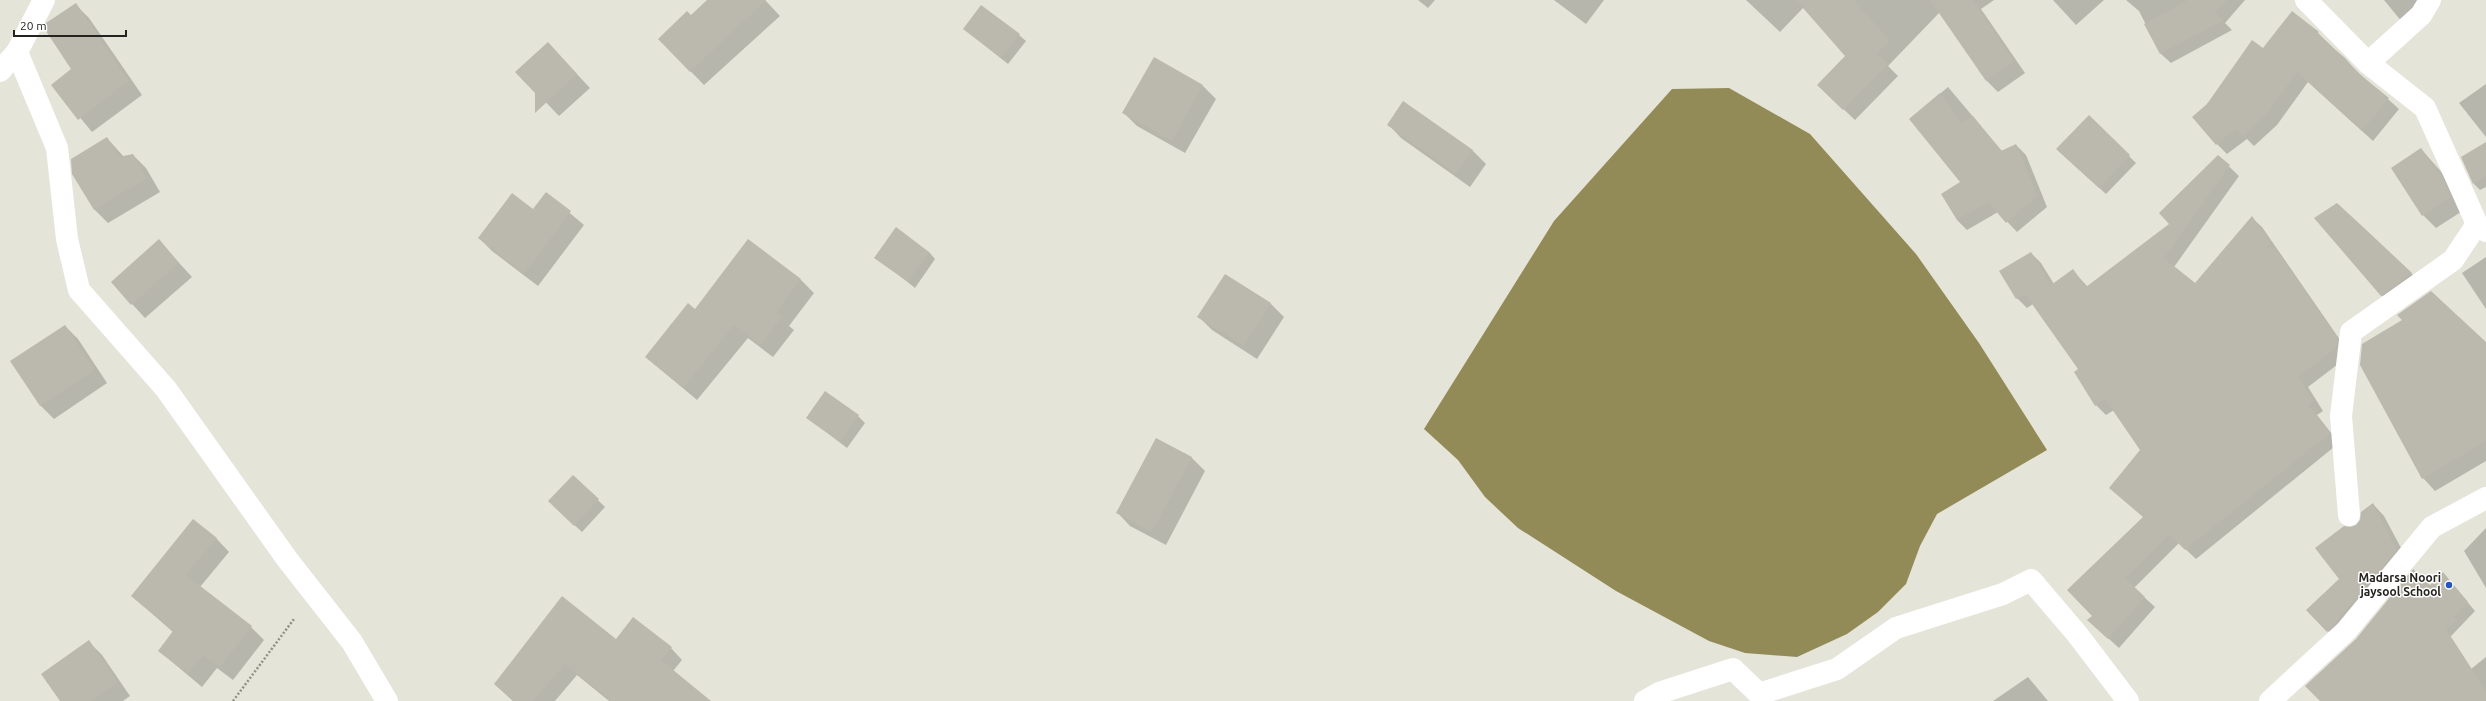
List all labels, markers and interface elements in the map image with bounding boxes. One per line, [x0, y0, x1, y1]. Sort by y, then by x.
scale bar [14, 12, 126, 38]
text: 20 m [20, 19, 47, 32]
place label: Madarsa Noori jaysool School [2358, 571, 2441, 598]
marker: Madarsa Noori jaysool School [2444, 580, 2454, 590]

